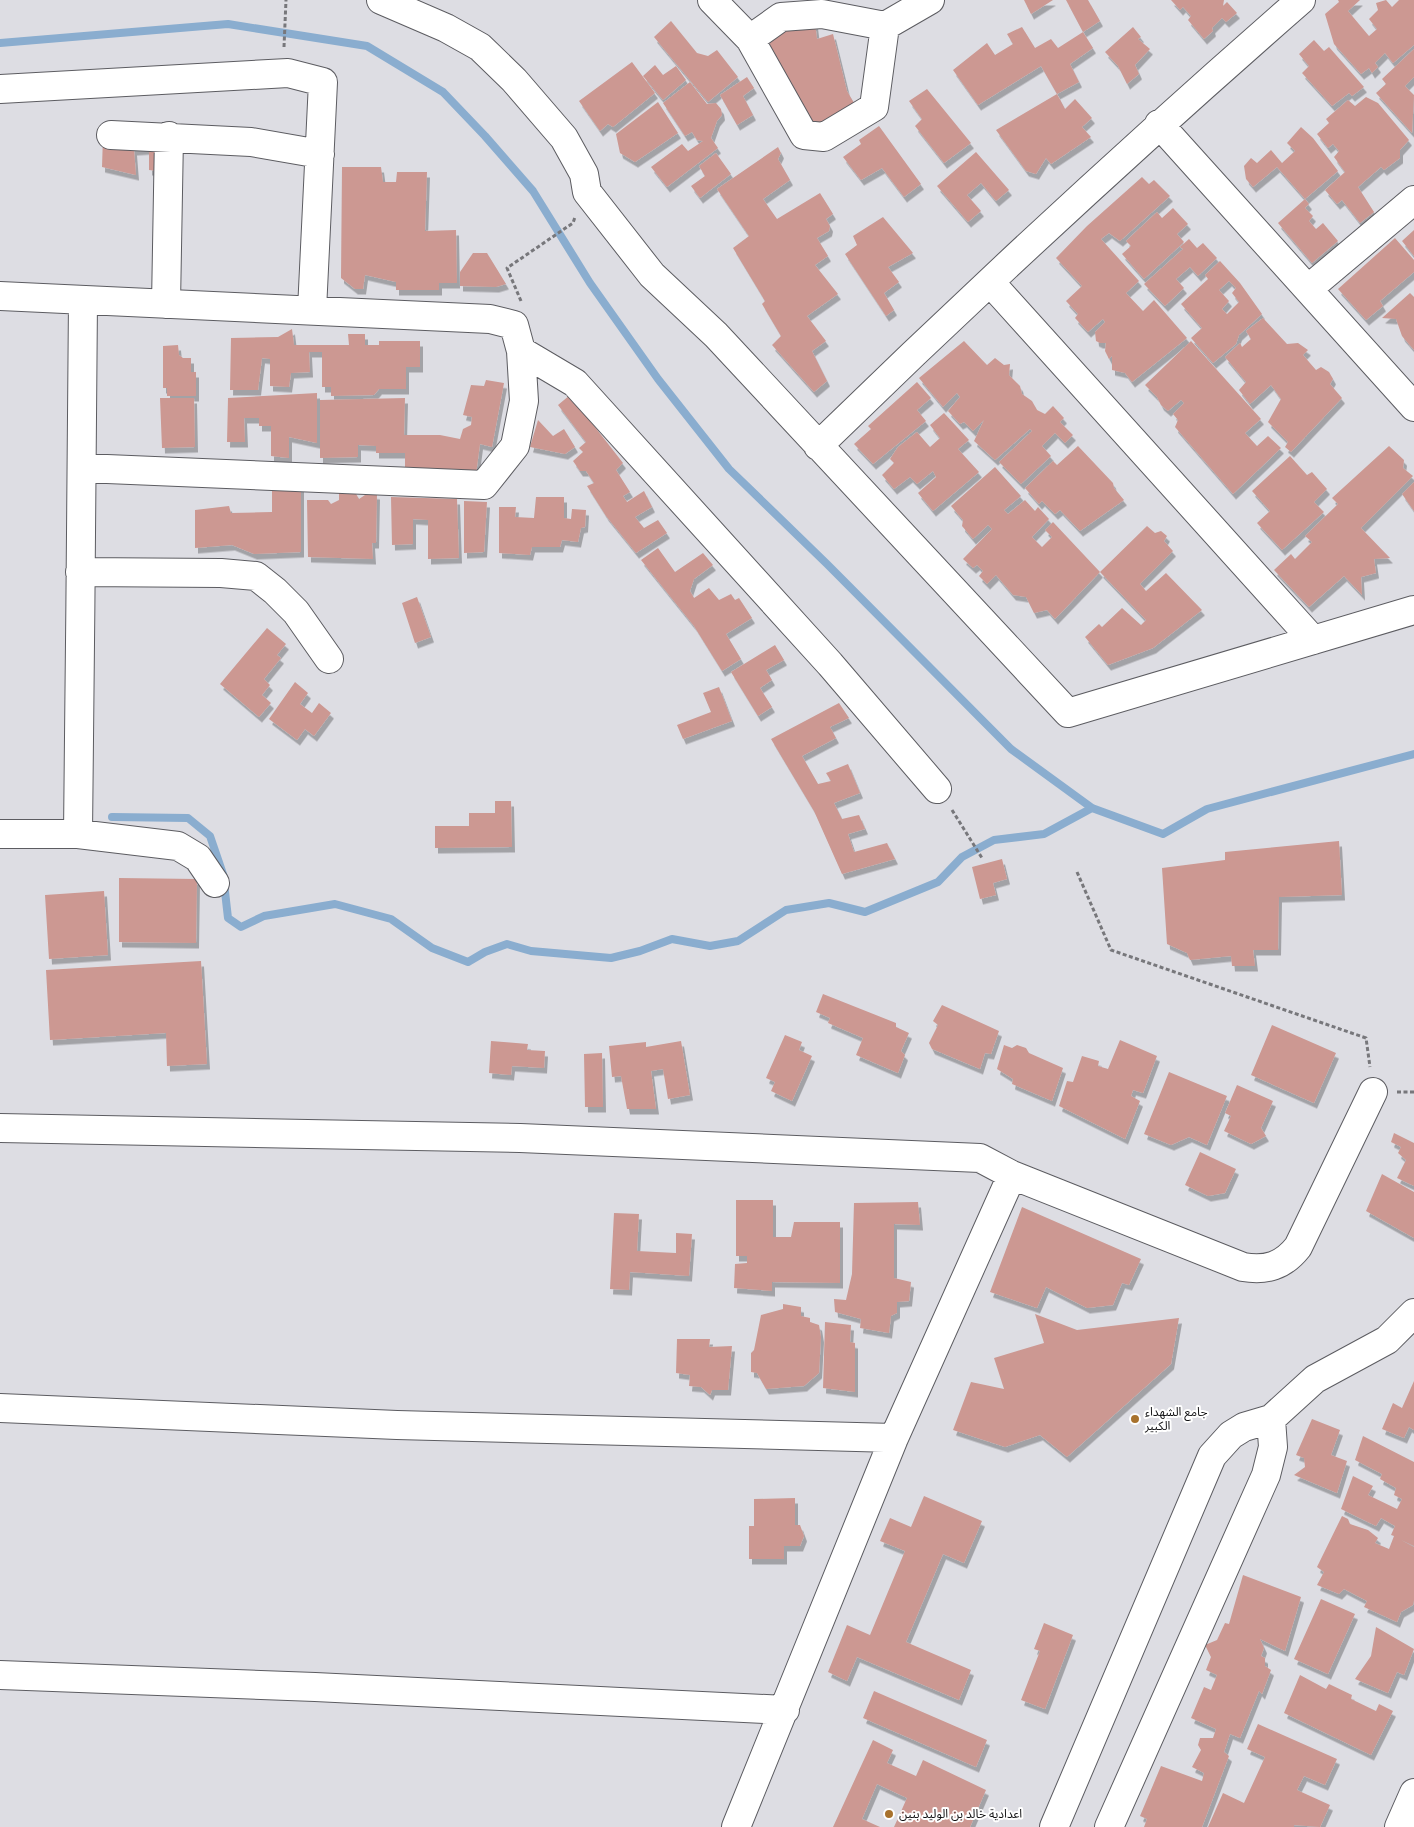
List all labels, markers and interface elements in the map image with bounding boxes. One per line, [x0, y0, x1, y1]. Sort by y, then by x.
place label: جامع الشهداء الكبير [1144, 1405, 1208, 1433]
marker: جامع الشهداء الكبير [1129, 1413, 1141, 1425]
place label: اعدادية خالد بن الوليد بنين [899, 1807, 1022, 1821]
marker: اعدادية خالد بن الوليد بنين [883, 1808, 895, 1820]

